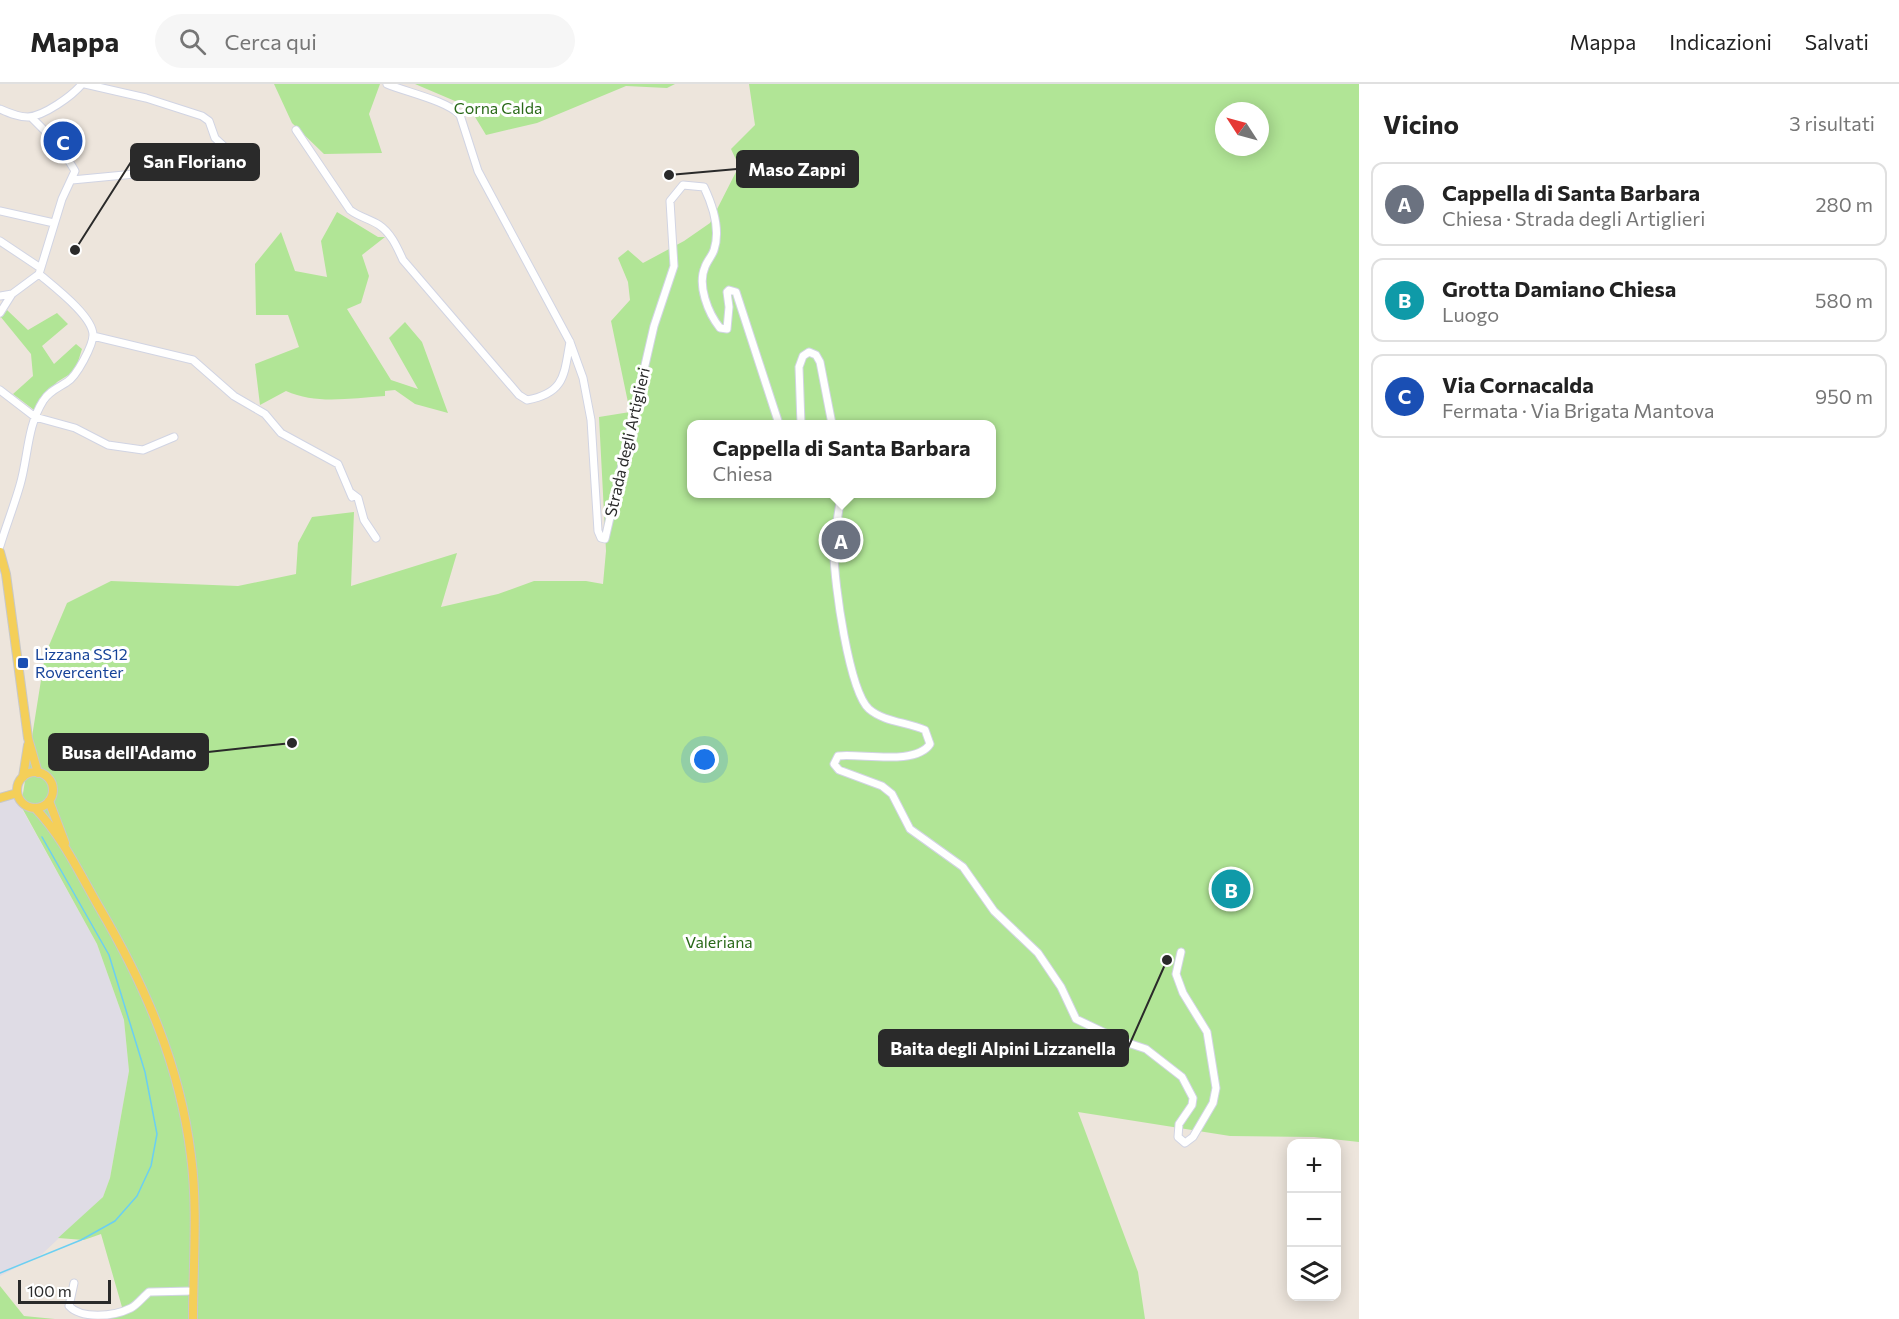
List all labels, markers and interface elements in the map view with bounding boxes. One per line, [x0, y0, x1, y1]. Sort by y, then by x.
search box [155, 14, 575, 68]
text: Mappa [30, 24, 119, 58]
icon: search [176, 25, 209, 58]
text: Cerca qui [224, 28, 317, 55]
text: Mappa [1569, 29, 1636, 54]
text: Indicazioni [1669, 29, 1772, 54]
text: Salvati [1805, 29, 1869, 54]
park label: Corna Calda [454, 98, 542, 117]
north arrow [1215, 102, 1269, 156]
text: Vicino [1383, 108, 1459, 139]
text: 3 risultati [1789, 111, 1875, 135]
pin: C [44, 118, 82, 164]
callout: San Floriano [131, 144, 259, 180]
text: San Floriano [143, 150, 247, 172]
callout: Maso Zappi [737, 151, 858, 187]
text: Maso Zappi [748, 158, 846, 180]
text: Cappella di Santa Barbara [1442, 179, 1700, 206]
text: A [1397, 192, 1412, 216]
text: 280 m [1815, 192, 1873, 216]
text: Chiesa · Strada degli Artiglieri [1442, 206, 1705, 230]
text: Grotta Damiano Chiesa [1442, 275, 1676, 302]
text: B [1398, 288, 1411, 312]
text: 580 m [1815, 288, 1873, 312]
text: Luogo [1442, 302, 1499, 326]
street label: Strada degli Artiglieri [600, 365, 653, 518]
text: Via Cornacalda [1442, 371, 1594, 398]
text: C [1398, 384, 1411, 408]
text: 950 m [1815, 384, 1873, 408]
text: Fermata · Via Brigata Mantova [1442, 398, 1714, 422]
popup [687, 420, 996, 498]
text: Cappella di Santa Barbara [712, 434, 971, 461]
text: Chiesa [712, 461, 773, 485]
pin: A [822, 518, 860, 562]
place label: Lizzana SS12 Rovercenter [35, 644, 128, 681]
marker: Lizzana SS12 Rovercenter [16, 656, 30, 670]
callout: Busa dell'Adamo [49, 734, 208, 770]
text: Busa dell'Adamo [61, 741, 197, 763]
your location [690, 745, 719, 774]
pin: B [1212, 866, 1250, 912]
park label: Valeriana [685, 932, 753, 951]
callout: Baita degli Alpini Lizzanella [879, 1030, 1128, 1066]
text: Baita degli Alpini Lizzanella [890, 1037, 1116, 1059]
map controls [1287, 1139, 1341, 1301]
button: + [1287, 1139, 1341, 1193]
button: − [1287, 1193, 1341, 1247]
button: layers [1287, 1247, 1341, 1301]
scale bar [18, 1277, 111, 1304]
text: 100 m [27, 1281, 72, 1300]

